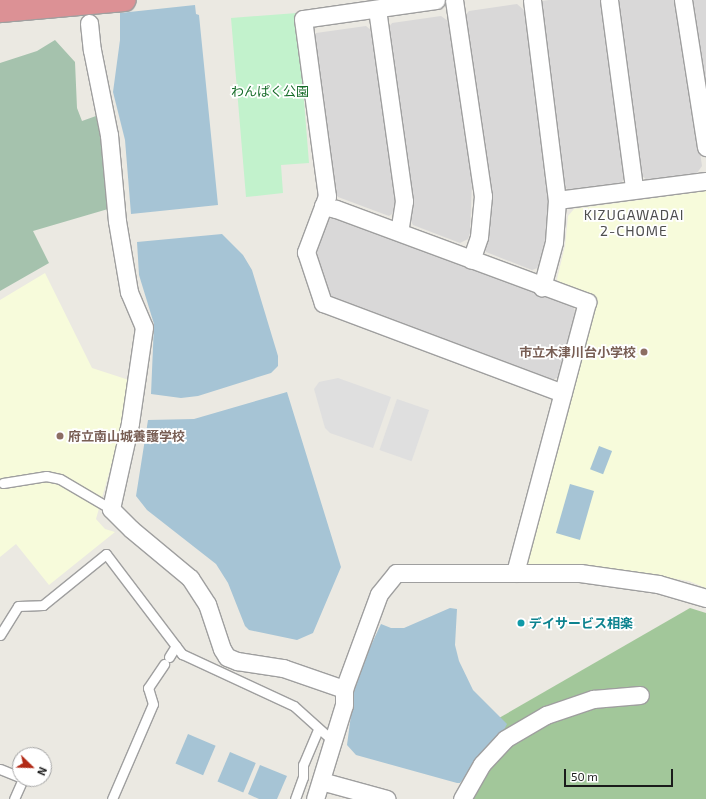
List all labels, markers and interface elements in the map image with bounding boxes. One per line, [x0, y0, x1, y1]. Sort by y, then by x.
park label: わんぱく公園 [231, 83, 309, 99]
district label: KIZUGAWADAI 2-CHOME [584, 207, 684, 240]
place label: 市立木津川台小学校 [519, 344, 636, 360]
marker: 市立木津川台小学校 [639, 347, 649, 357]
place label: 府立南山城養護学校 [68, 428, 185, 444]
marker: 府立南山城養護学校 [55, 431, 65, 441]
place label: デイサービス相楽 [529, 615, 633, 631]
marker: デイサービス相楽 [516, 618, 526, 628]
north arrow [12, 747, 52, 787]
scale bar [566, 761, 675, 787]
text: N [35, 765, 50, 778]
text: 50 m [571, 769, 598, 783]

